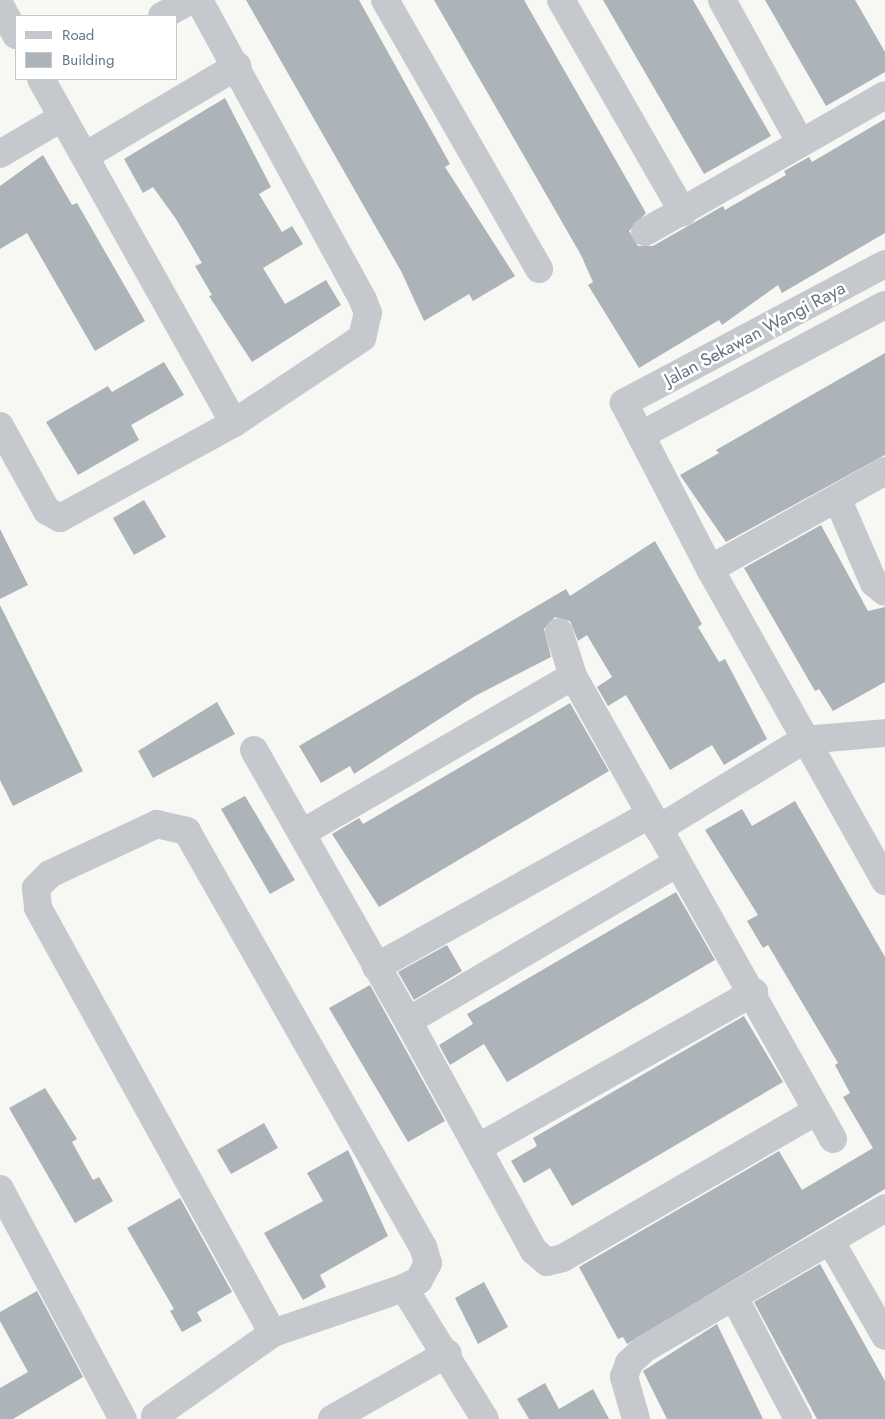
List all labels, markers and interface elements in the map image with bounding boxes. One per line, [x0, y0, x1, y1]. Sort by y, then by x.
legend [15, 15, 178, 80]
text: Road [62, 24, 94, 46]
text: Building [62, 49, 114, 71]
street label: Jalan Sekawan Wangi Raya [661, 277, 849, 391]

